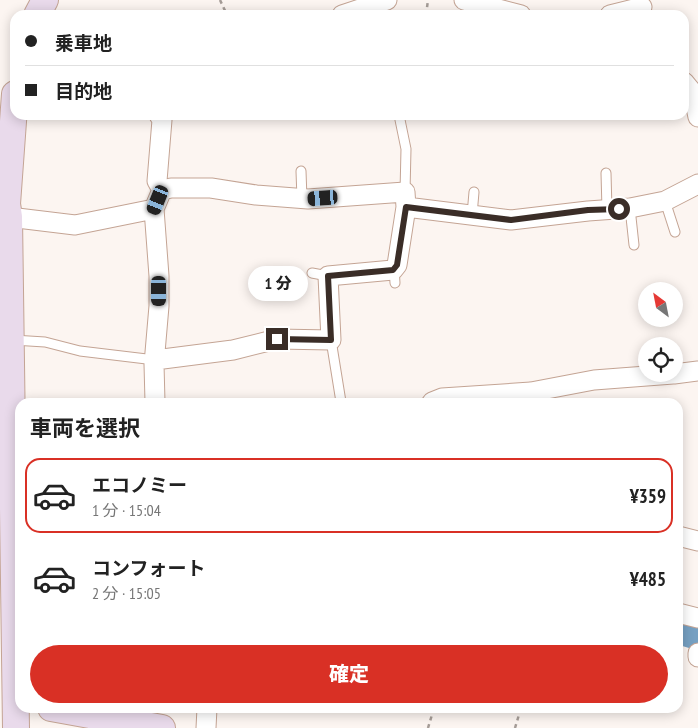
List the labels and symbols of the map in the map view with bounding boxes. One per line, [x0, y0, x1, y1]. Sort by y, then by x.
car [145, 183, 170, 217]
car [307, 189, 338, 207]
route start [608, 198, 630, 220]
callout: 1 分 [247, 266, 307, 302]
car [151, 276, 166, 306]
north arrow [638, 282, 682, 328]
route end [266, 328, 288, 350]

